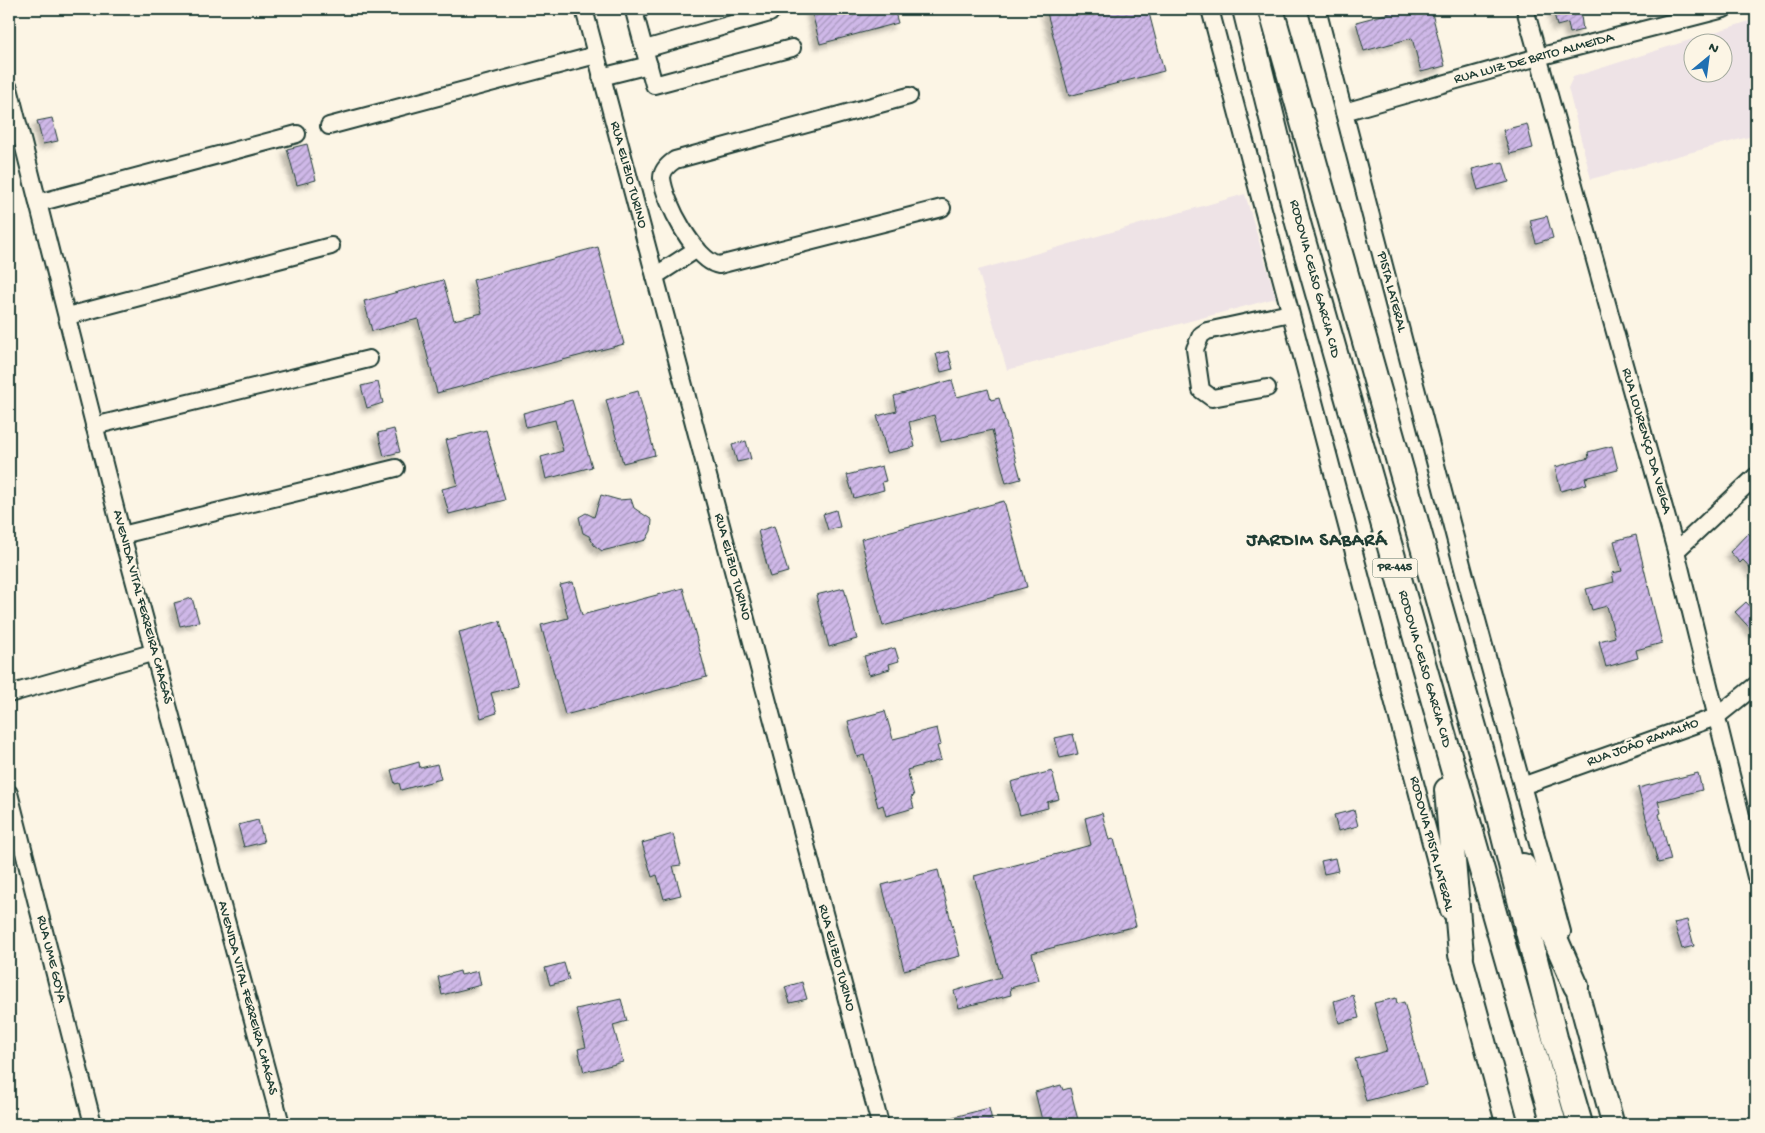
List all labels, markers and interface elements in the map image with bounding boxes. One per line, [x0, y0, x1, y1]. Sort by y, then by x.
street label: RUA LUIZ DE BRITO ALMEIDA [1452, 29, 1616, 89]
north arrow [1682, 32, 1732, 82]
text: N [1705, 39, 1721, 58]
street label: RUA ELIZIO TURINO [606, 120, 651, 231]
street label: RODOVIA CELSO GARCIA CID [1285, 198, 1343, 361]
street label: PISTA LATERAL [1372, 249, 1410, 335]
street label: RUA LOURENÇO DA VEIGA [1617, 366, 1675, 517]
street label: AVENIDA VITAL FERREIRA CHAGAS [108, 508, 176, 706]
street label: RUA ELIZIO TURINO [710, 512, 755, 623]
district label: JARDIM SABARÁ [1246, 530, 1388, 553]
road number: PR-445 [1372, 558, 1418, 578]
street label: RODOVIA CELSO GARCIA CID [1393, 588, 1455, 750]
street label: RUA JOÃO RAMALHO [1585, 715, 1702, 771]
street label: RODOVIA PISTA LATERAL [1405, 775, 1457, 914]
street label: AVENIDA VITAL FERREIRA CHAGAS [213, 899, 281, 1097]
street label: RUA ELIZIO TURINO [814, 903, 859, 1014]
street label: RUA UME GOYA [32, 914, 70, 1005]

